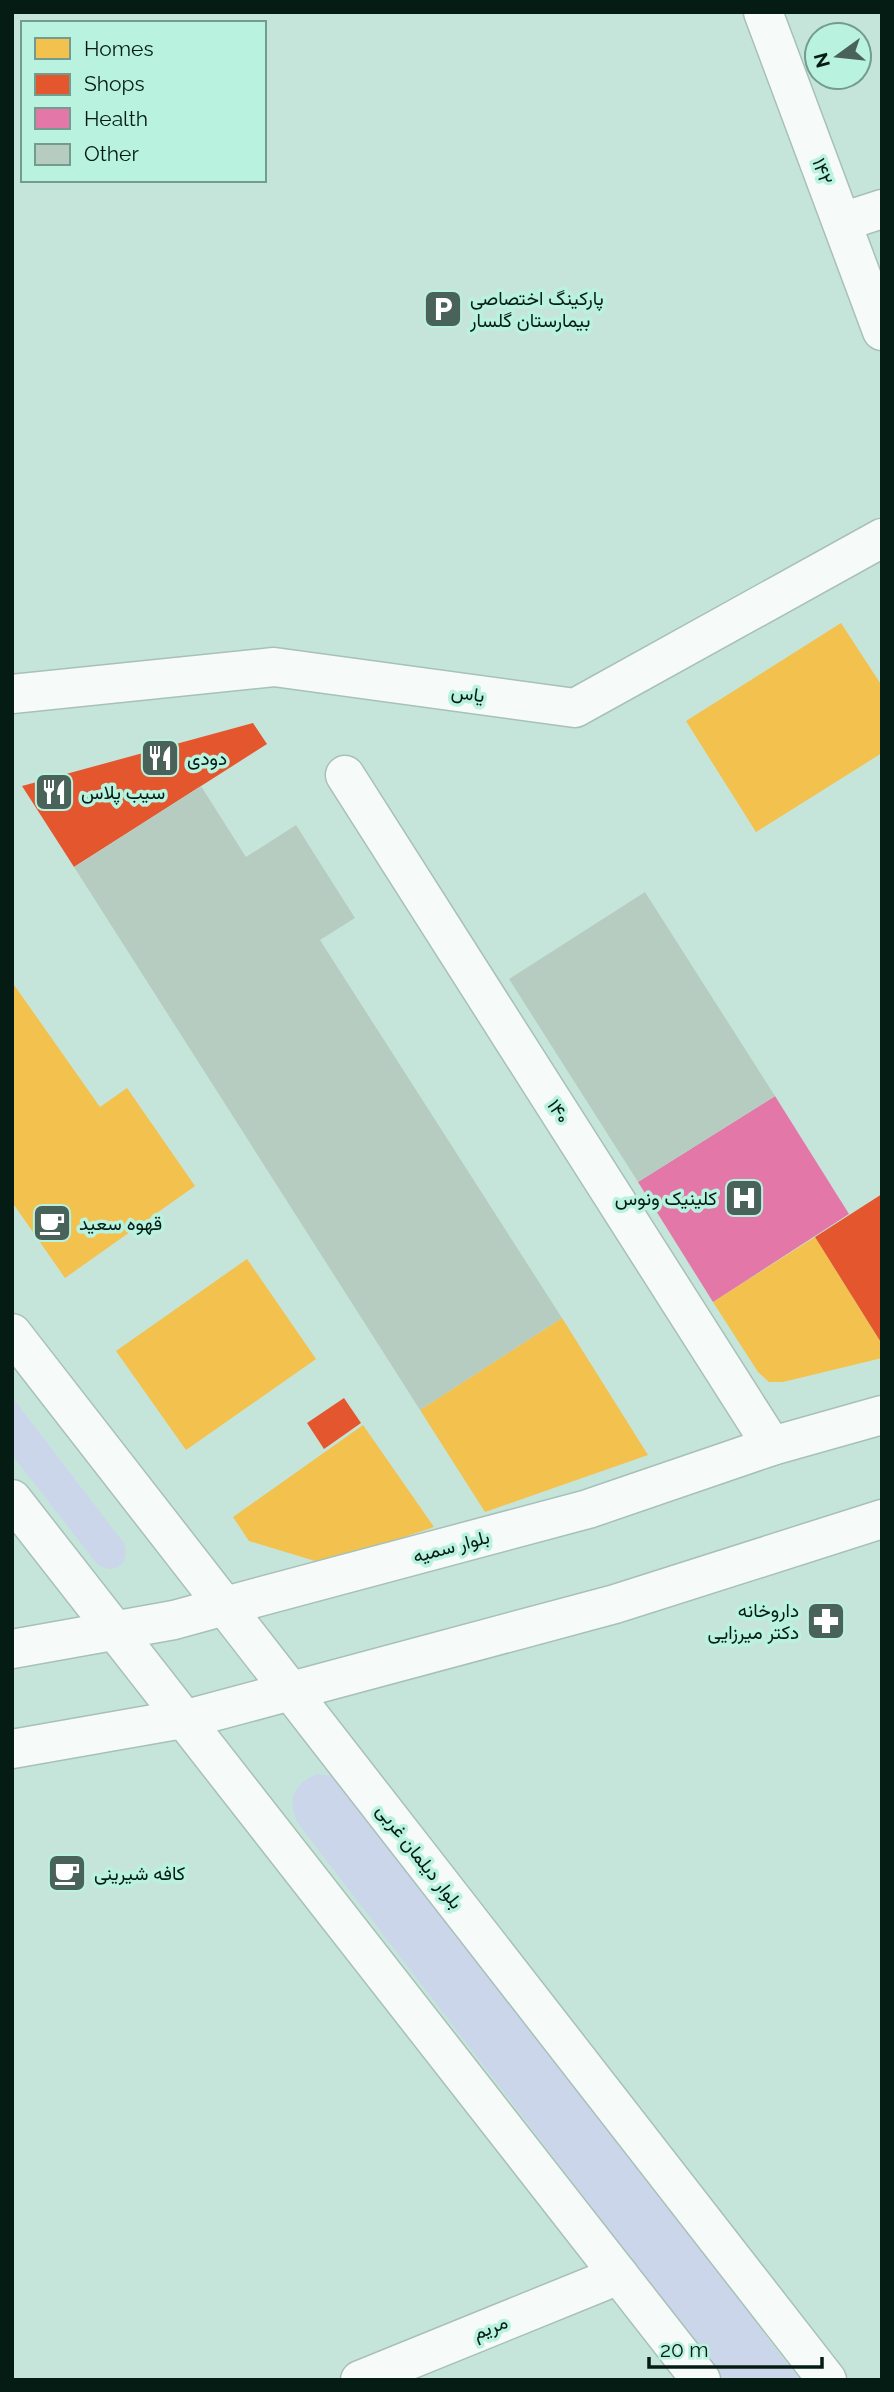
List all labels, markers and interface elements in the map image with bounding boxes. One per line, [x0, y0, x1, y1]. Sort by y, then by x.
legend [21, 21, 266, 182]
north arrow [803, 21, 873, 91]
text: Homes [84, 36, 154, 61]
text: N [809, 51, 834, 70]
text: Shops [84, 71, 145, 96]
text: Health [84, 106, 148, 131]
text: Other [84, 141, 139, 166]
street label: ۱۴۲ [808, 155, 838, 187]
place label: پارکینگ اختصاصی بیمارستان گلسار [469, 287, 604, 332]
parking icon: پارکینگ اختصاصی بیمارستان گلسار [422, 288, 464, 330]
street label: یاس [450, 680, 486, 707]
restaurant icon: دودی [139, 737, 181, 779]
place label: دودی [187, 747, 227, 770]
restaurant icon: سیب پلاس [33, 771, 75, 813]
place label: سیب پلاس [81, 781, 165, 806]
street label: ۱۴۰ [543, 1095, 575, 1127]
hospital icon: کلینیک ونوس [723, 1177, 765, 1219]
place label: کلینیک ونوس [615, 1187, 717, 1210]
cafe icon: قهوه سعید [31, 1202, 73, 1244]
place label: قهوه سعید [79, 1212, 162, 1235]
street label: بلوار سمیه [410, 1525, 492, 1568]
place label: داروخانه دکتر میرزایی [708, 1599, 799, 1644]
pharmacy icon: داروخانه دکتر میرزایی [805, 1600, 847, 1642]
street label: بلوار دیلمان غربی [371, 1799, 468, 1913]
cafe icon: کافه شیرینی [46, 1852, 88, 1894]
place label: کافه شیرینی [94, 1862, 185, 1885]
street label: مریم [469, 2310, 511, 2346]
scale bar [649, 2326, 822, 2370]
text: 20 m [660, 2337, 708, 2362]

